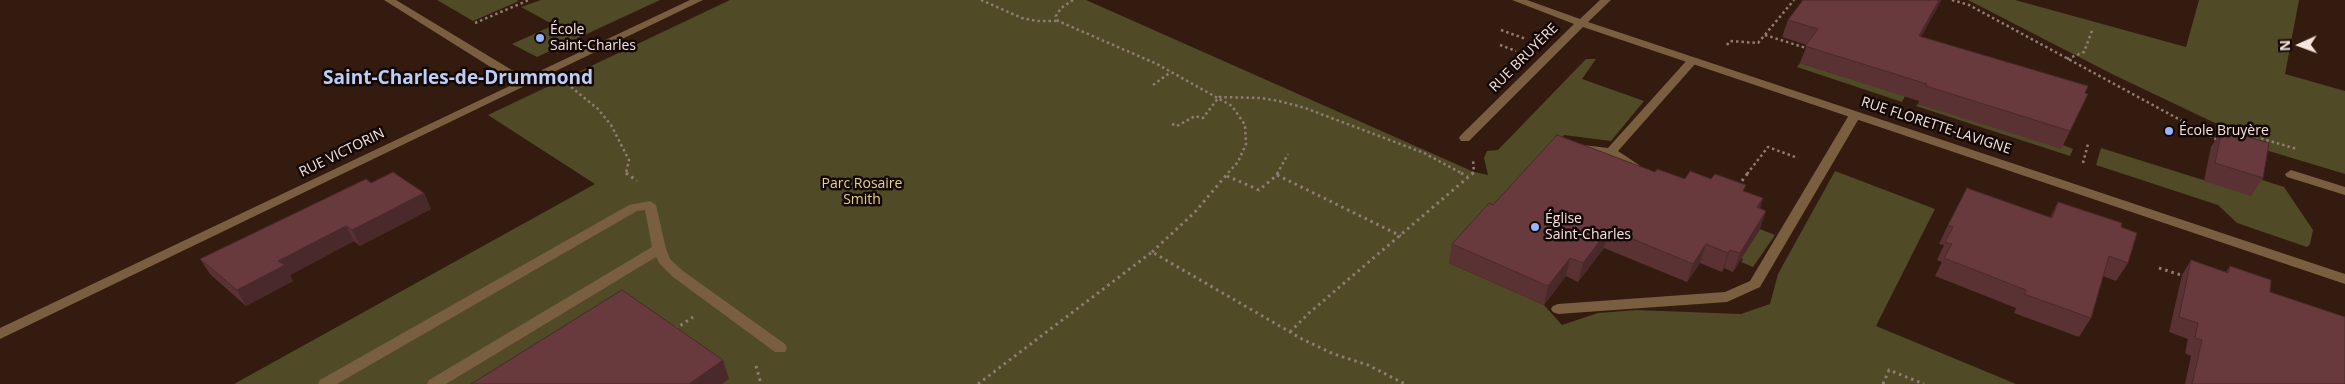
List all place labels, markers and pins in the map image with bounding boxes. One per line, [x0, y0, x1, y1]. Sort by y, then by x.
place label: École Saint-Charles [550, 22, 636, 54]
marker: École Saint-Charles [534, 32, 546, 44]
place label: École Bruyère [2179, 123, 2269, 139]
marker: École Bruyère [2163, 125, 2175, 137]
place label: Église Saint-Charles [1545, 211, 1631, 243]
marker: Église Saint-Charles [1529, 221, 1541, 233]

